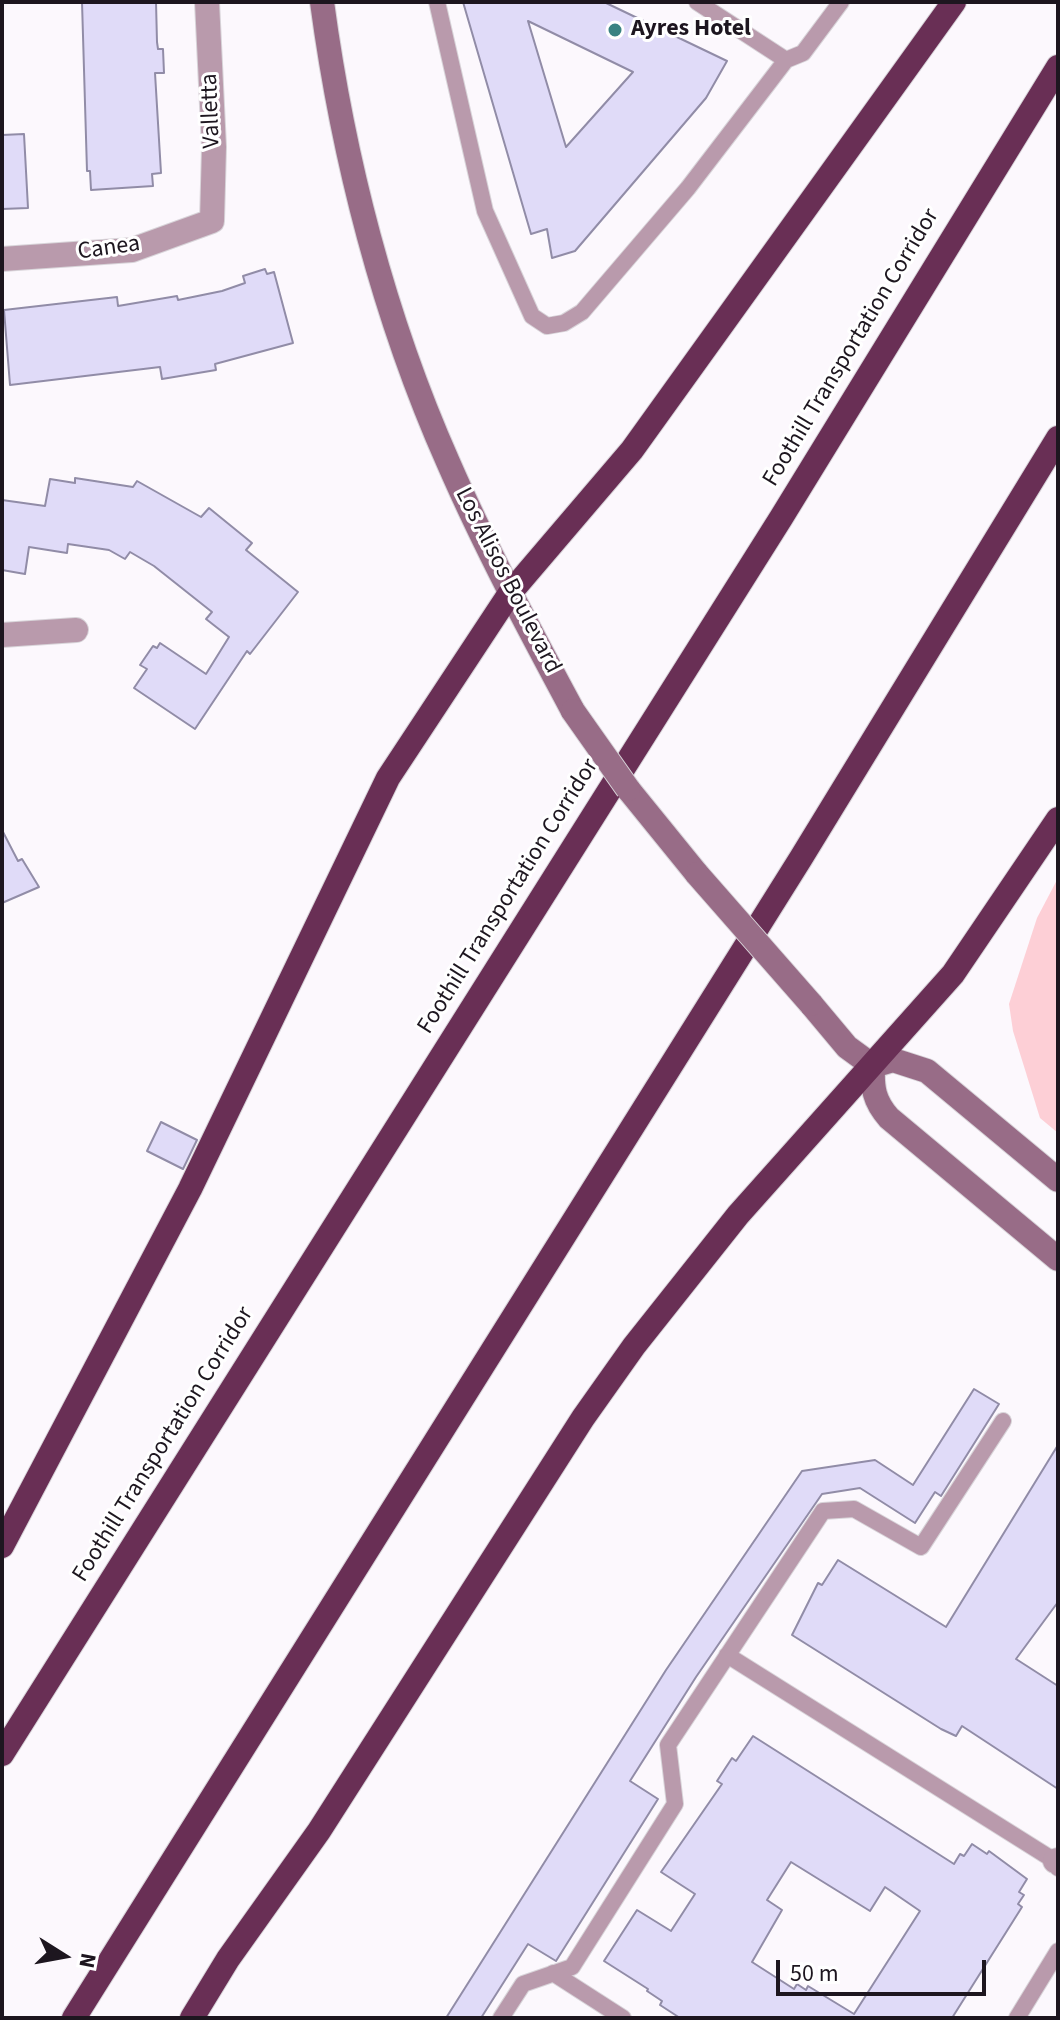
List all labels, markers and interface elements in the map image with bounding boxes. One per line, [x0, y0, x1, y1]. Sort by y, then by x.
place label: Ayres Hotel [631, 16, 751, 44]
marker: Ayres Hotel [606, 21, 624, 39]
street label: Valletta [196, 73, 228, 149]
street label: Foothill Transportation Corridor [758, 204, 946, 492]
street label: Canea [76, 230, 142, 268]
street label: Los Alisos Boulevard [448, 483, 566, 679]
street label: Foothill Transportation Corridor [412, 754, 606, 1040]
street label: Foothill Transportation Corridor [67, 1302, 261, 1588]
north arrow [24, 1916, 104, 1996]
scale bar [780, 1944, 990, 1994]
text: N [70, 1950, 105, 1971]
text: 50 m [790, 1956, 839, 1991]

